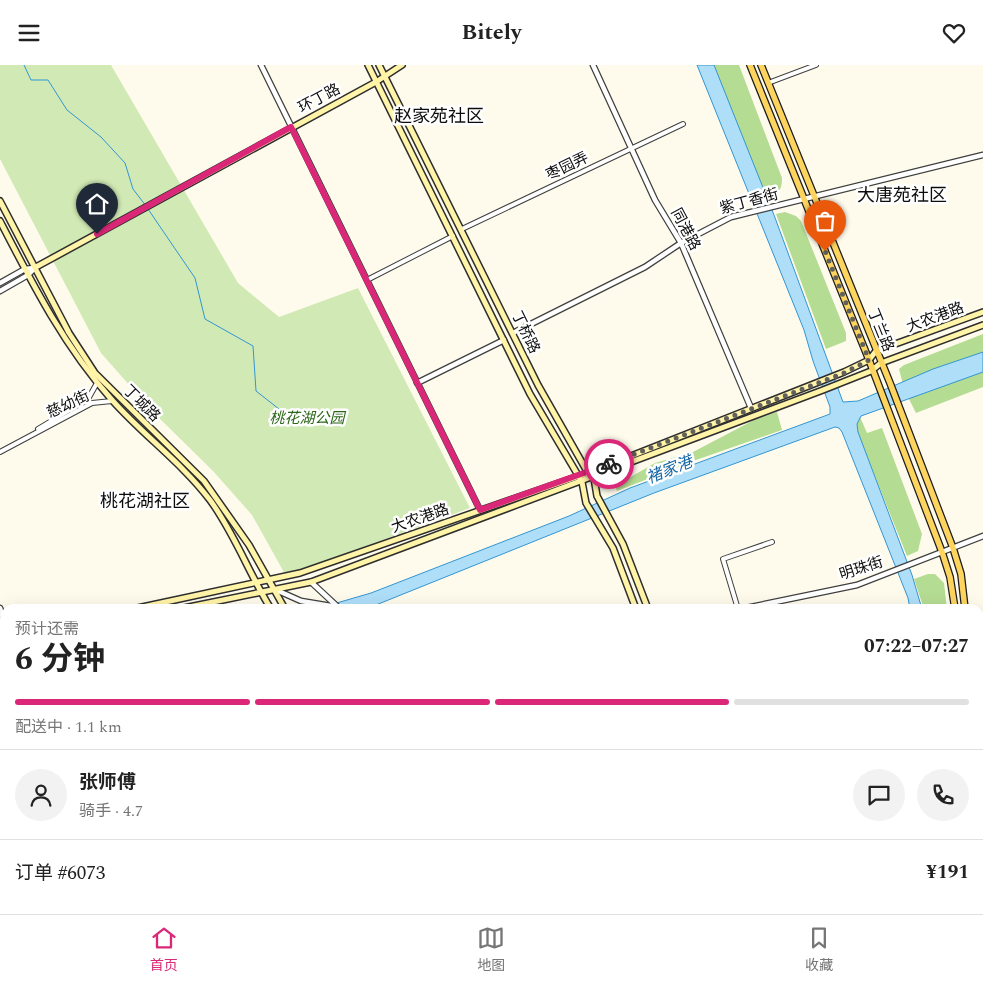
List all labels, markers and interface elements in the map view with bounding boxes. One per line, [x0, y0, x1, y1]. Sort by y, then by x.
text: Bitely [462, 16, 521, 49]
icon: menu [15, 19, 43, 47]
icon: heart [940, 19, 968, 47]
street label: 环丁路 [294, 78, 345, 119]
district label: 赵家苑社区 [394, 103, 484, 130]
street label: 枣园弄 [542, 146, 592, 187]
district label: 大唐苑社区 [857, 182, 947, 209]
pin [76, 183, 118, 234]
street label: 紫丁香街 [717, 183, 781, 220]
icon: home [83, 190, 111, 218]
pin [804, 200, 846, 251]
street label: 同港路 [665, 204, 706, 255]
icon: bag [811, 207, 839, 235]
street label: 大农港路 [903, 296, 967, 339]
street label: 丁兰路 [861, 305, 900, 355]
street label: 丁桥路 [505, 307, 546, 357]
street label: 丁城路 [118, 379, 166, 427]
street label: 慈幼街 [43, 385, 93, 424]
park label: 桃花湖公园 [269, 407, 346, 430]
courier [584, 439, 634, 489]
water label: 褚家港 [643, 449, 698, 490]
icon: bike [595, 450, 623, 478]
district label: 桃花湖社区 [100, 488, 190, 515]
street label: 大农港路 [388, 498, 452, 539]
street label: 明珠街 [836, 551, 886, 586]
text: 预计还需 [15, 617, 79, 641]
text: 07:22–07:27 [864, 632, 969, 661]
text: 6 分钟 [15, 635, 105, 684]
text: 配送中 · 1.1 km [15, 715, 122, 739]
text: 张师傅 [79, 768, 136, 797]
button: person [15, 769, 67, 821]
button: chat [853, 769, 905, 821]
button: phone [917, 769, 969, 821]
text: 骑手 · 4.7 [79, 799, 143, 823]
text: ¥191 [926, 858, 969, 887]
text: 订单 #6073 [15, 859, 105, 888]
tab: 首页 [150, 924, 178, 976]
tab: 地图 [477, 924, 505, 976]
tab: 收藏 [805, 924, 833, 976]

